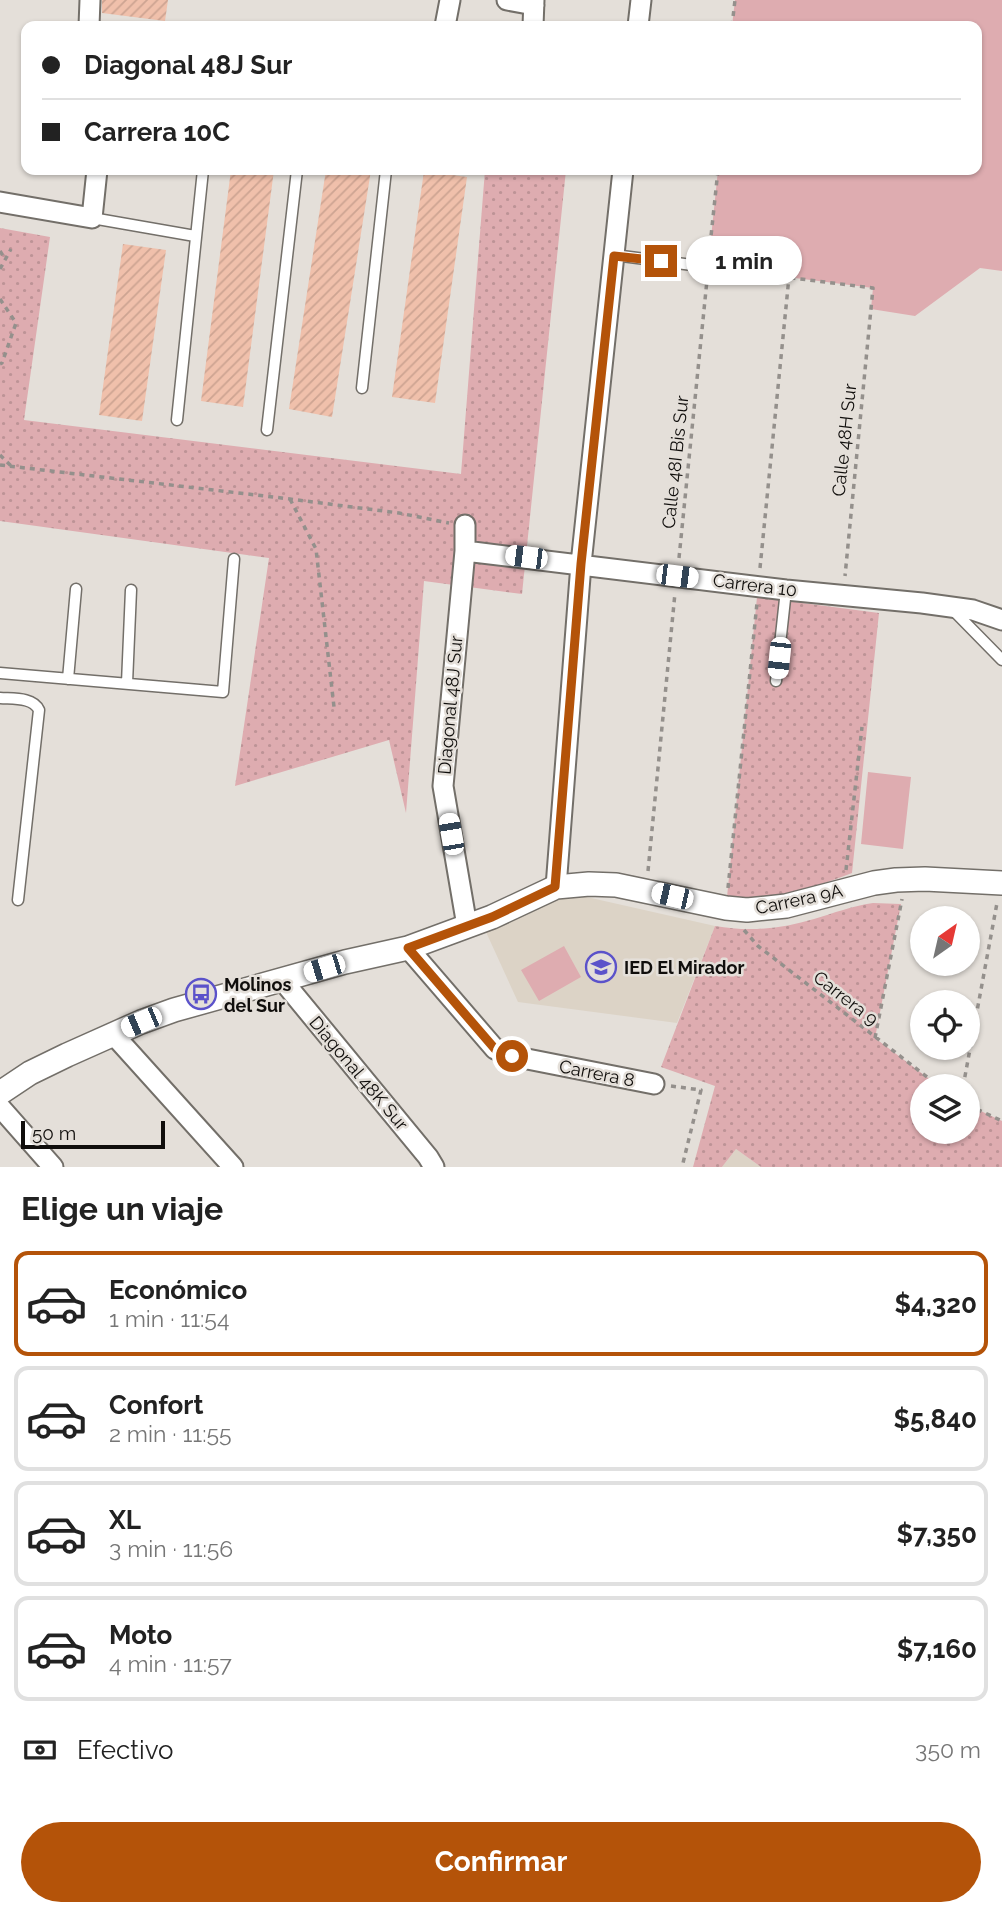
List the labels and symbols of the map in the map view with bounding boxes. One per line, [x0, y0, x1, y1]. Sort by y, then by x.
callout: 1 min [686, 236, 801, 286]
route end [645, 245, 677, 277]
street label: Calle 48H Sur [828, 382, 860, 497]
street label: Calle 48I Bis Sur [658, 394, 693, 530]
car [504, 544, 549, 570]
car [655, 563, 700, 589]
street label: Carrera 10 [712, 569, 798, 601]
street label: Diagonal 48J Sur [433, 634, 467, 775]
car [767, 636, 792, 680]
car [438, 811, 465, 857]
street label: Carrera 9A [754, 880, 844, 918]
car [650, 881, 695, 911]
north arrow [910, 906, 980, 976]
school or university icon: IED El Mirador [584, 950, 618, 984]
car [301, 952, 348, 984]
place label: IED El Mirador [624, 957, 744, 978]
street label: Carrera 9 [809, 966, 883, 1030]
place label: Molinos del Sur [224, 974, 291, 1016]
bus stop icon: Molinos del Sur [184, 977, 218, 1011]
car [118, 1004, 165, 1040]
street label: Diagonal 48K Sur [305, 1012, 413, 1135]
route start [496, 1040, 528, 1072]
street label: Carrera 8 [557, 1055, 637, 1091]
scale bar [21, 1118, 164, 1150]

